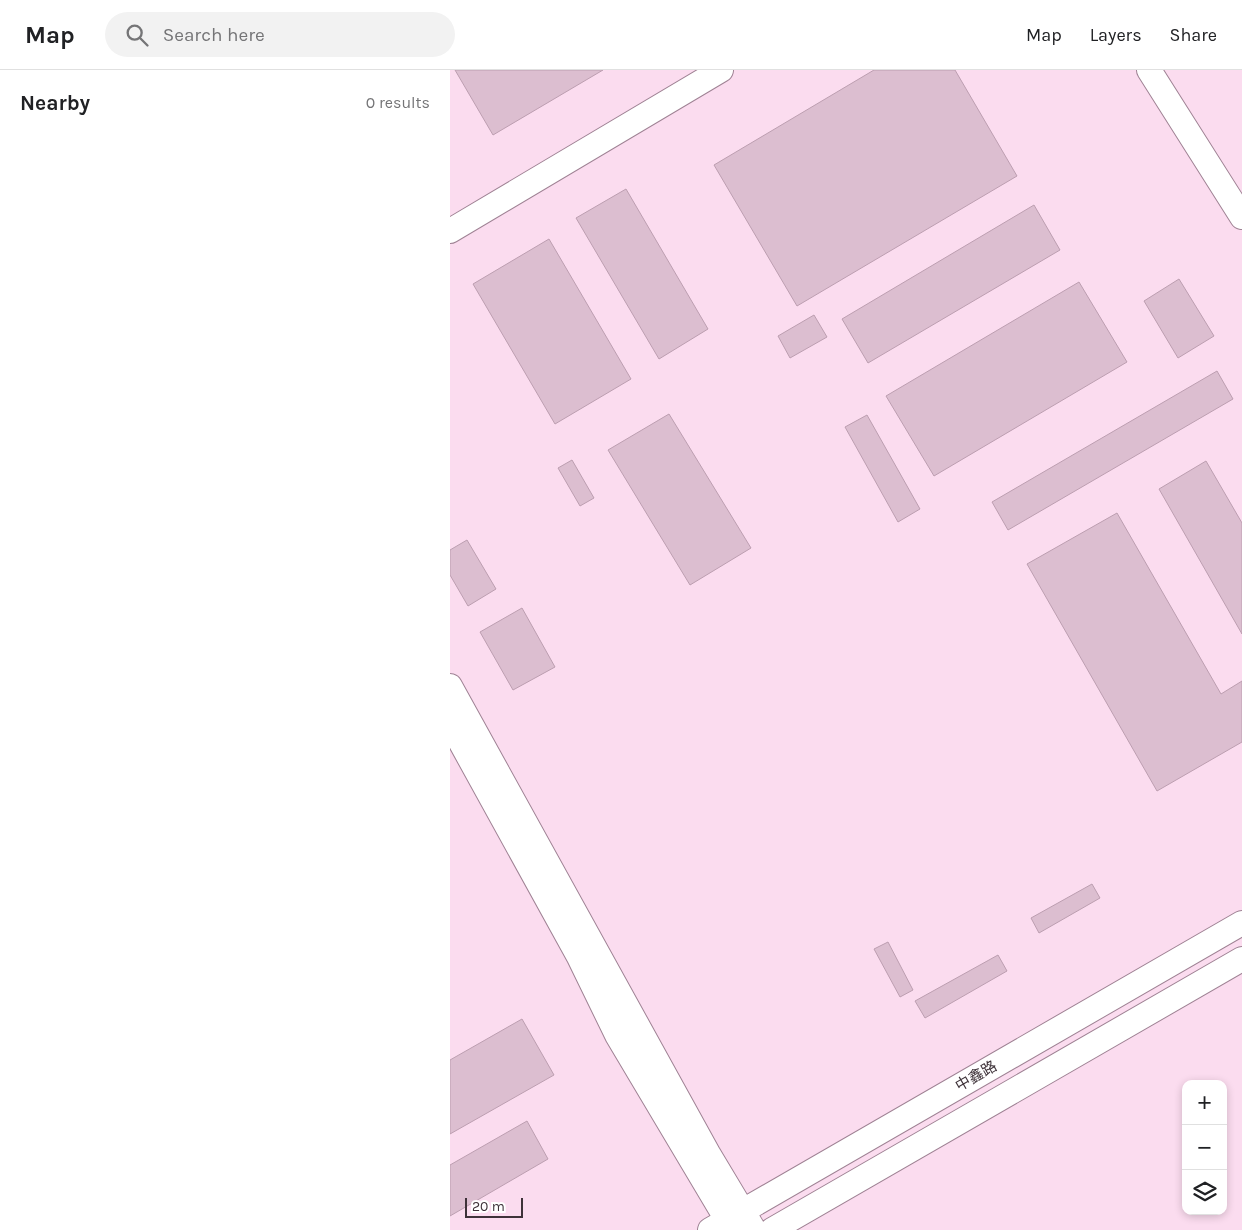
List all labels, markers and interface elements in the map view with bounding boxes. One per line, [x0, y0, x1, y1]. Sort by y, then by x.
search box [105, 12, 455, 57]
text: Map [25, 21, 75, 49]
icon: search [123, 21, 151, 49]
text: Search here [163, 24, 265, 46]
text: Map [1026, 24, 1062, 46]
text: Layers [1090, 24, 1142, 46]
text: Share [1170, 24, 1217, 46]
text: Nearby [20, 91, 90, 115]
text: 0 results [366, 93, 430, 112]
street label: 中鑫路 [952, 1057, 1000, 1095]
map controls [1182, 1080, 1227, 1215]
button: + [1182, 1080, 1227, 1125]
button: − [1182, 1125, 1227, 1170]
button: layers [1182, 1170, 1227, 1215]
scale bar [465, 1195, 522, 1218]
text: 20 m [472, 1198, 505, 1215]

